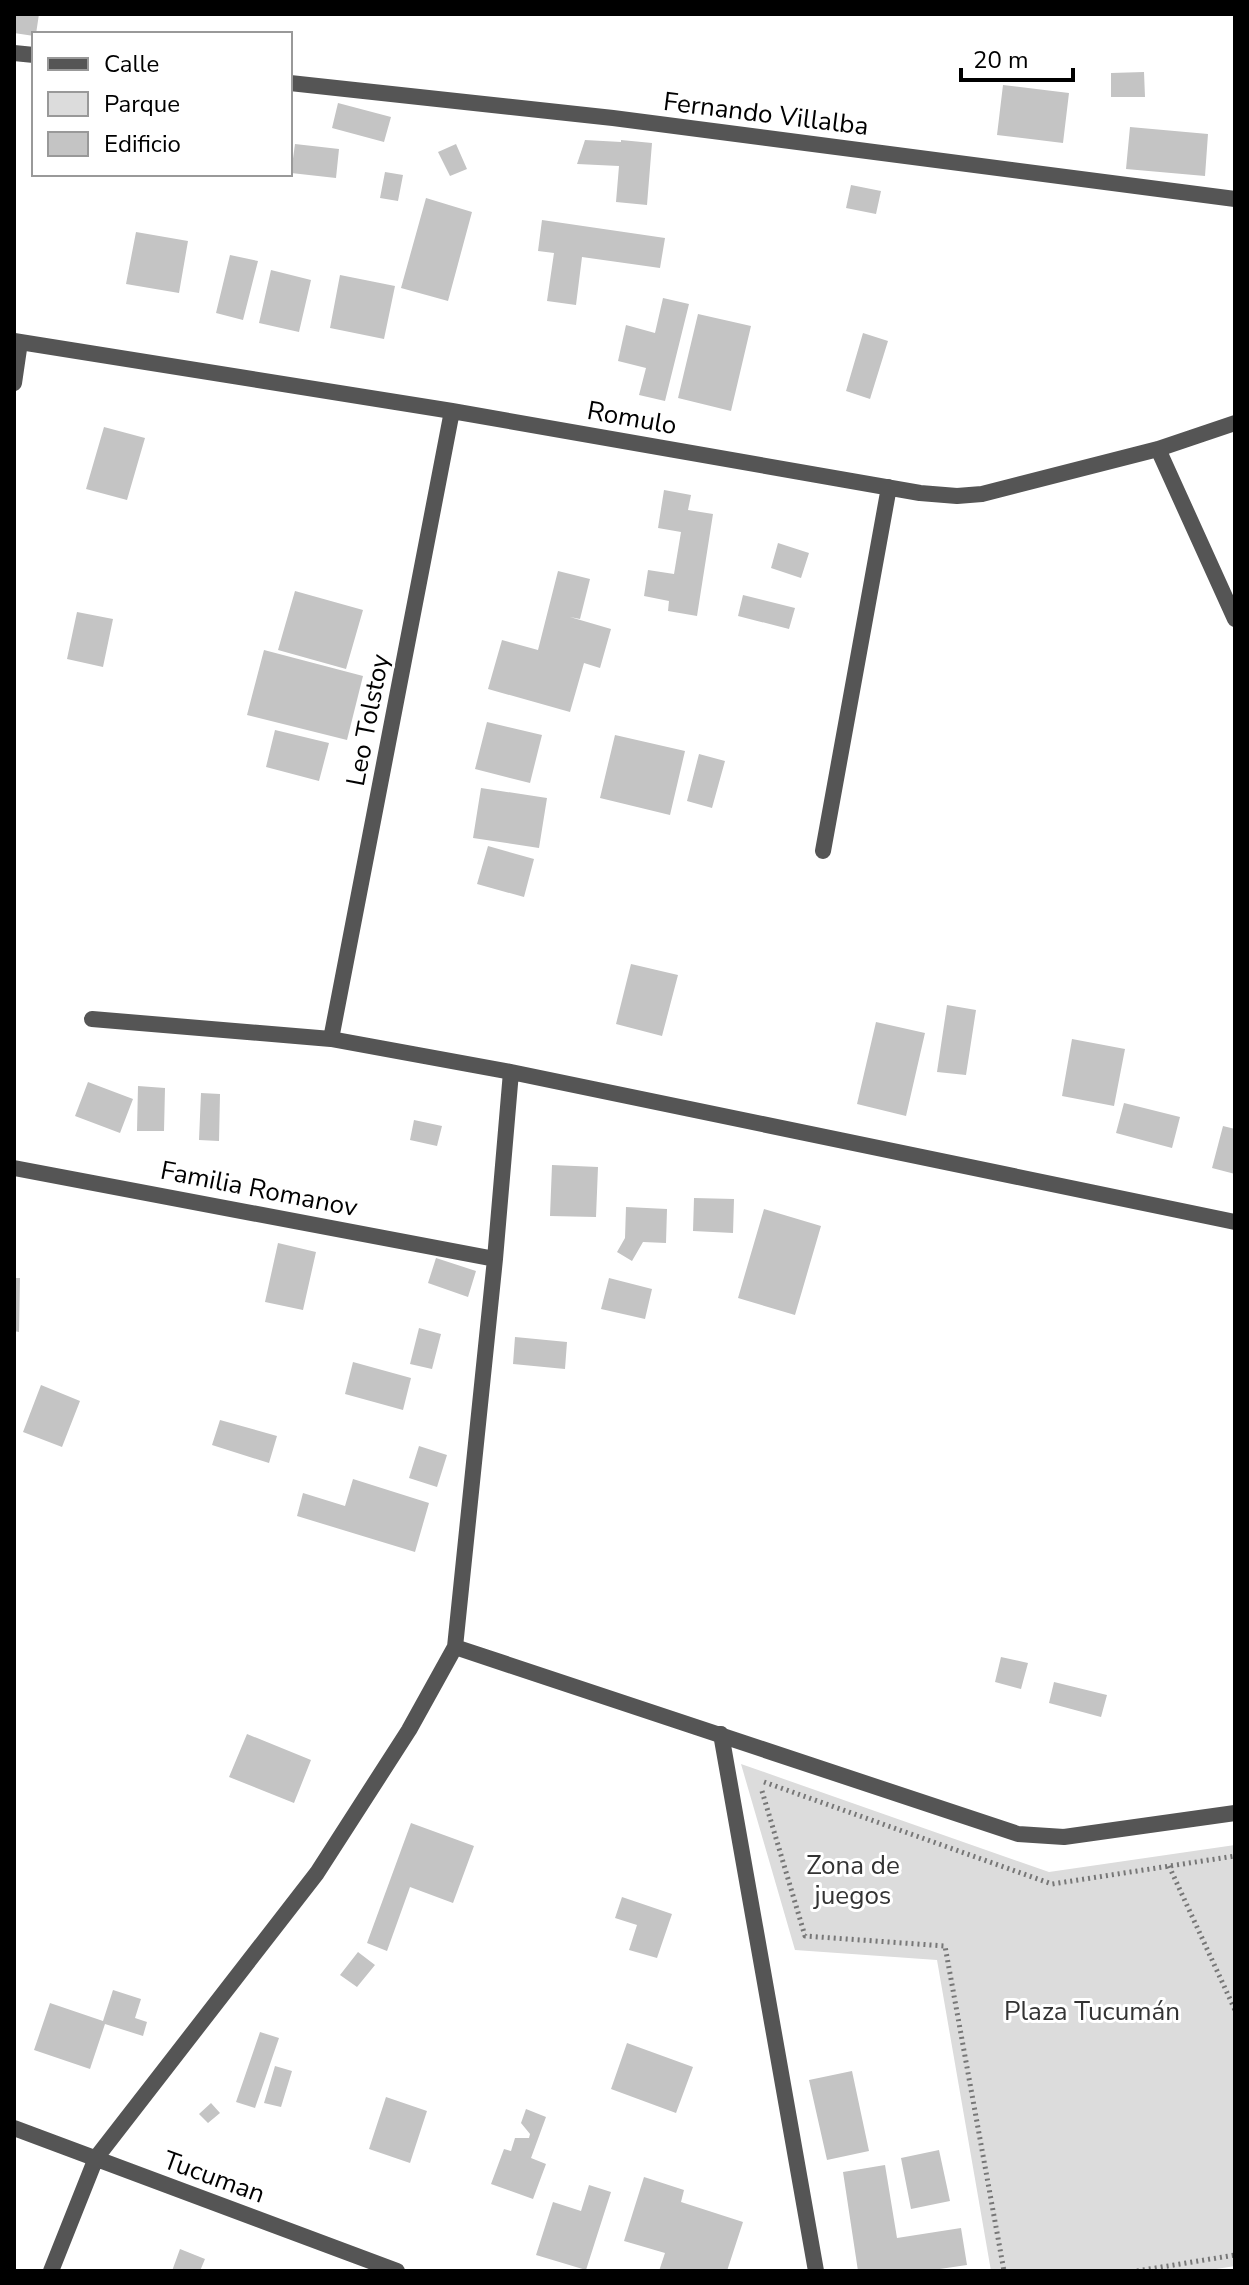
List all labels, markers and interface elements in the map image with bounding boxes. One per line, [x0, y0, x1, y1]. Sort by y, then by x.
legend [32, 32, 292, 176]
scale bar [961, 32, 1073, 82]
text: 20 m [973, 44, 1029, 76]
text: Calle [104, 48, 159, 80]
street label: Fernando Villalba [662, 84, 870, 144]
text: Parque [104, 88, 180, 120]
text: Edificio [104, 128, 181, 160]
street label: Romulo [584, 393, 680, 443]
street label: Leo Tolstoy [338, 650, 398, 789]
street label: Familia Romanov [157, 1153, 361, 1225]
park label: Zona de juegos [806, 1848, 900, 1913]
park label: Plaza Tucumán [1004, 1994, 1180, 2029]
street label: Tucuman [158, 2142, 270, 2212]

